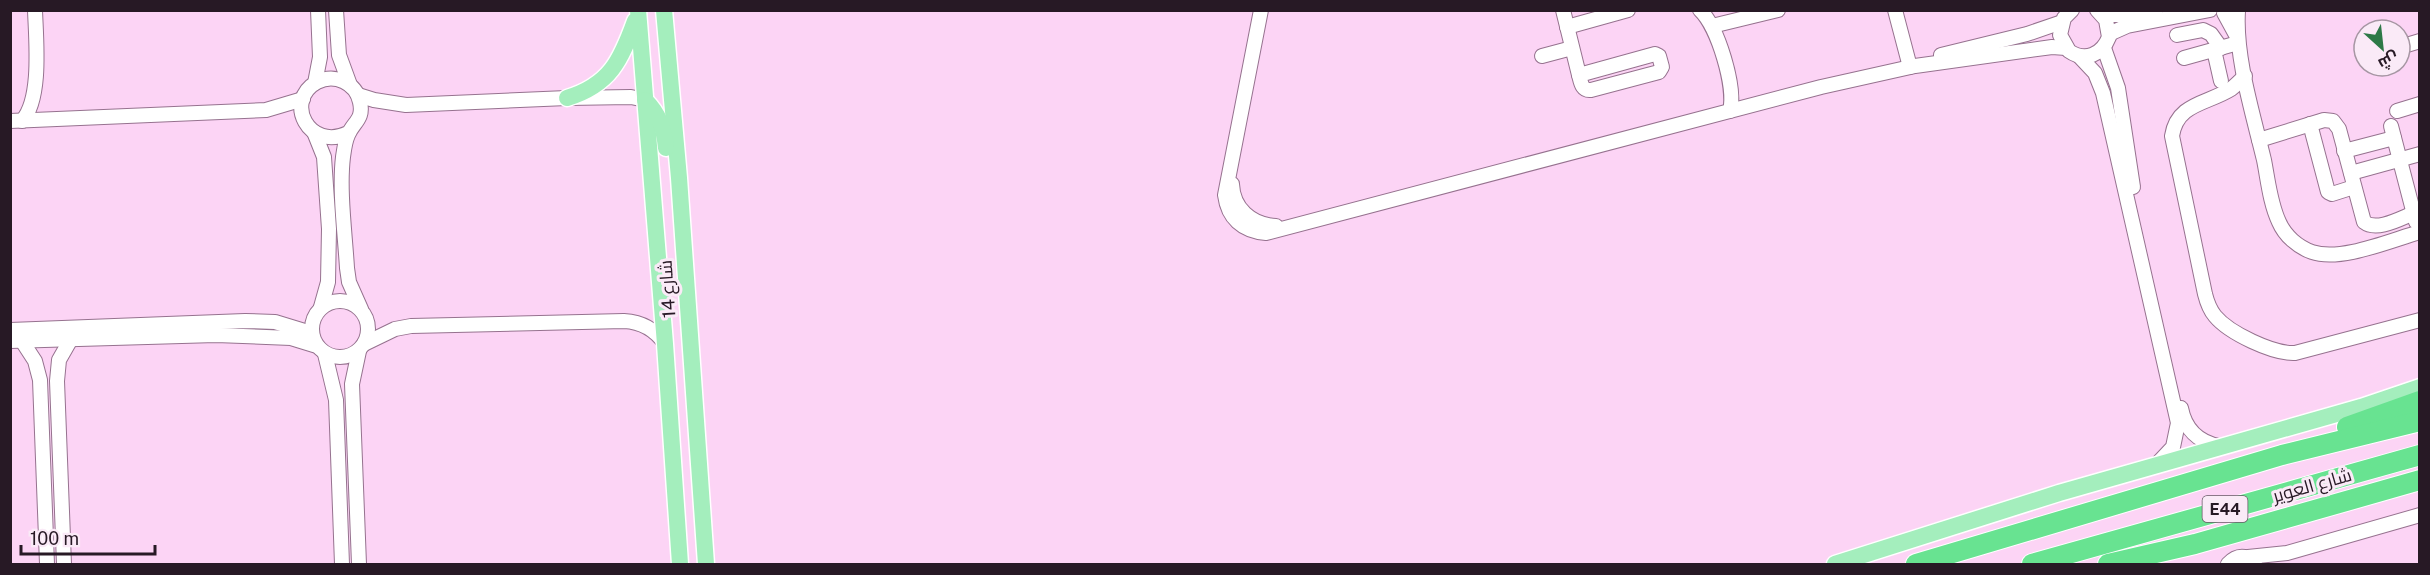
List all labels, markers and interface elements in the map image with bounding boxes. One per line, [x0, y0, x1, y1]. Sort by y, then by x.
north arrow [2352, 18, 2412, 78]
text: ش [2375, 48, 2402, 74]
street label: شارع 14 [655, 259, 681, 319]
street label: شارع العوير [2269, 464, 2354, 508]
road number: E44 [2202, 496, 2248, 522]
scale bar [21, 518, 154, 556]
text: 100 m [30, 528, 79, 549]

